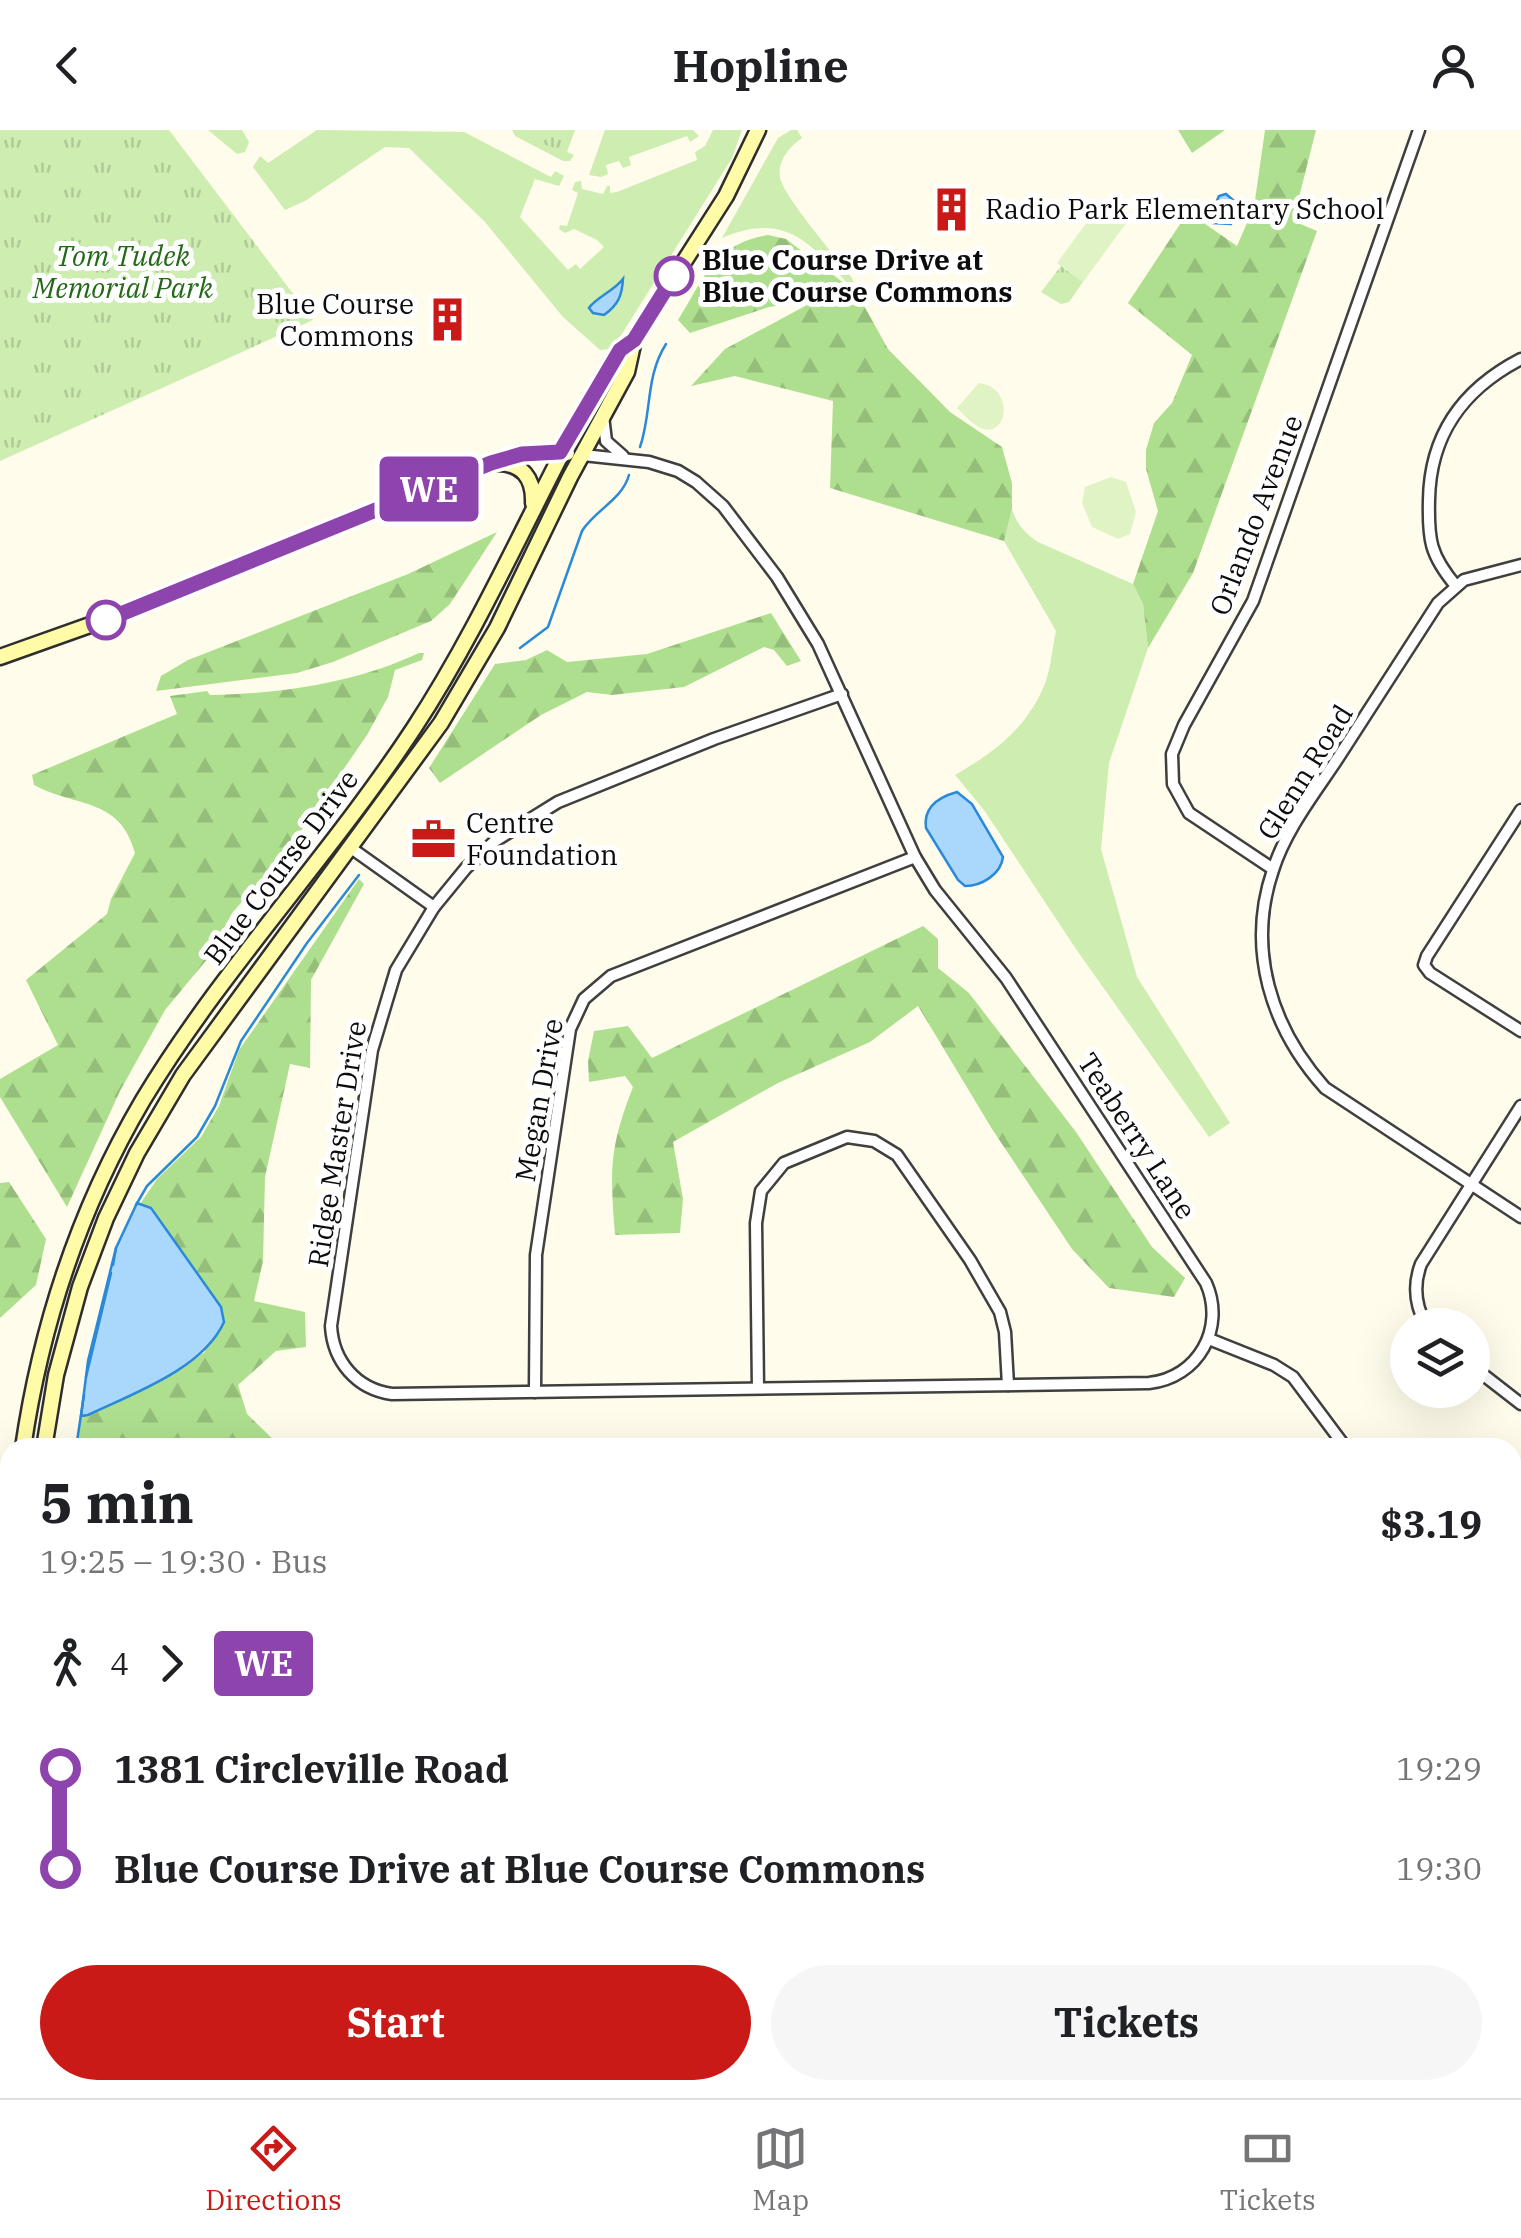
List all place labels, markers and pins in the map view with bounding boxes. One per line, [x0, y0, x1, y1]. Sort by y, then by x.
building icon: Radio Park Elementary School [928, 185, 976, 233]
place label: Radio Park Elementary School [985, 190, 1384, 227]
place label: Blue Course Drive at Blue Course Commons [702, 241, 1013, 310]
marker: Blue Course Drive at Blue Course Commons [655, 257, 693, 295]
place label: Blue Course Commons [256, 285, 414, 354]
building icon: Blue Course Commons [423, 296, 471, 344]
unlabelled marker [87, 601, 125, 639]
place label: Centre Foundation [466, 804, 618, 873]
office icon: Centre Foundation [409, 815, 457, 863]

